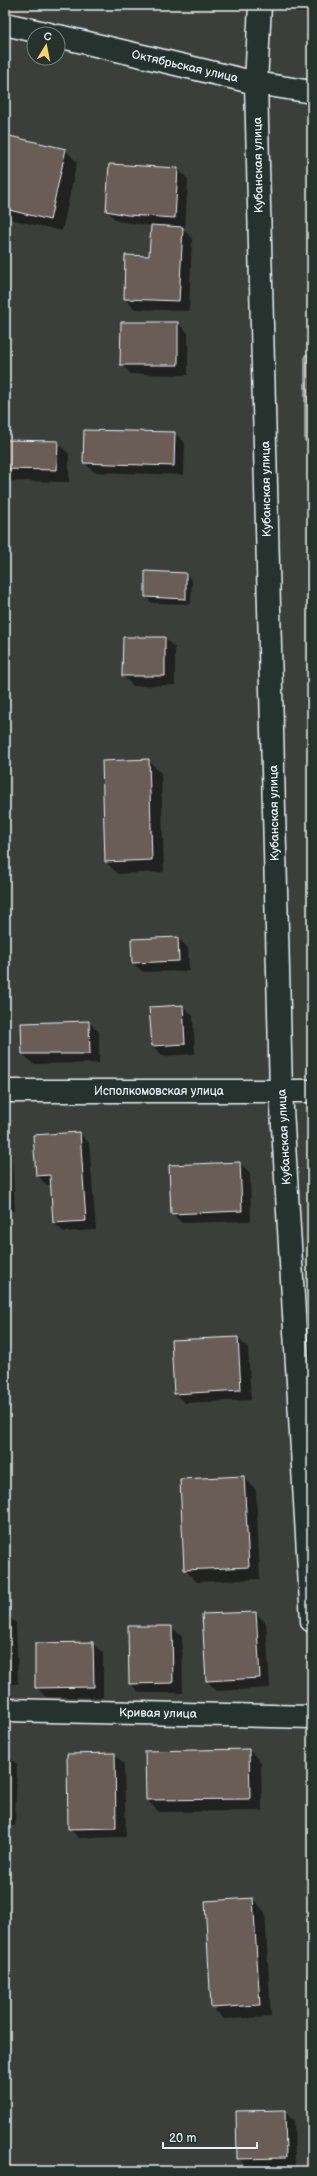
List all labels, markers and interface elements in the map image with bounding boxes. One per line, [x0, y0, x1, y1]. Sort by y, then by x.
north arrow [26, 26, 66, 66]
text: С [43, 30, 53, 44]
street label: Октябрьская улица [130, 47, 240, 86]
street label: Кубанская улица [250, 117, 267, 213]
street label: Кубанская улица [258, 441, 275, 537]
street label: Кубанская улица [266, 765, 283, 861]
street label: Исполкомовская улица [94, 1084, 224, 1099]
street label: Кубанская улица [274, 1089, 295, 1185]
street label: Кривая улица [119, 1705, 197, 1722]
scale bar [163, 2124, 257, 2150]
text: 20 m [169, 2131, 196, 2146]

